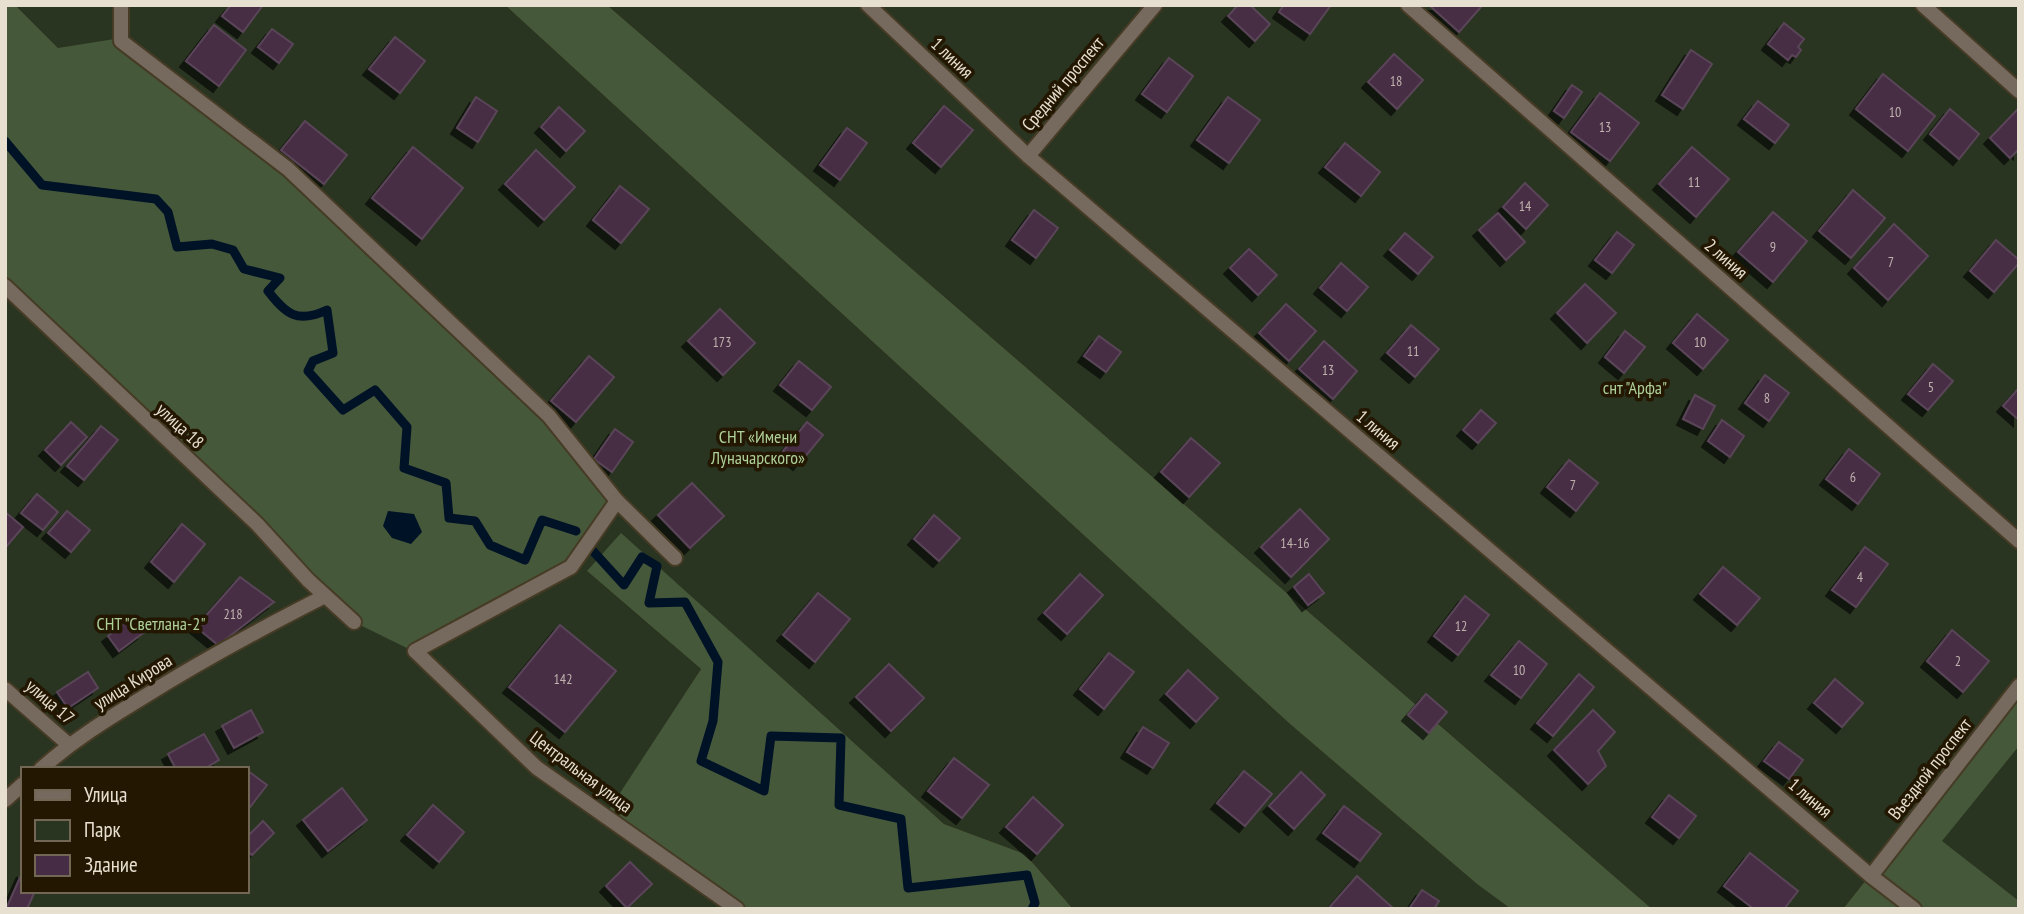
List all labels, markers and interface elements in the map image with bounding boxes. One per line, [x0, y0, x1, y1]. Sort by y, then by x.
street label: 1 линия [926, 32, 978, 83]
street label: Средний проспект [1016, 32, 1109, 136]
house number: 18 [1390, 72, 1402, 90]
house number: 10 [1889, 103, 1901, 121]
house number: 13 [1599, 118, 1611, 136]
house number: 11 [1688, 173, 1700, 191]
house number: 14 [1519, 197, 1532, 215]
street label: 2 линия [1700, 234, 1753, 284]
house number: 9 [1770, 238, 1776, 256]
house number: 7 [1888, 253, 1894, 271]
house number: 173 [713, 333, 731, 351]
house number: 10 [1694, 333, 1706, 351]
house number: 11 [1407, 342, 1419, 360]
house number: 13 [1322, 361, 1334, 379]
park label: снт "Арфа" [1603, 376, 1667, 399]
house number: 5 [1928, 378, 1934, 396]
house number: 8 [1764, 389, 1770, 407]
street label: улица 18 [152, 398, 209, 453]
street label: 1 линия [1352, 405, 1405, 454]
park label: СНТ «Имени Луначарского» [710, 425, 805, 469]
house number: 6 [1850, 468, 1856, 486]
house number: 7 [1570, 476, 1576, 494]
house number: 14-16 [1280, 534, 1310, 552]
house number: 4 [1857, 568, 1864, 586]
house number: 218 [224, 605, 242, 623]
park label: СНТ "Светлана-2" [96, 612, 206, 635]
house number: 12 [1455, 617, 1467, 635]
street label: улица Кирова [90, 649, 176, 715]
house number: 2 [1955, 652, 1961, 670]
house number: 10 [1513, 661, 1525, 679]
house number: 142 [554, 670, 572, 688]
street label: улица 17 [21, 674, 79, 729]
street label: Въездной проспект [1883, 713, 1976, 824]
street label: Центральная улица [526, 726, 637, 818]
legend [21, 767, 248, 893]
street label: 1 линия [1784, 773, 1837, 822]
text: Улица [84, 781, 127, 808]
text: Парк [84, 816, 121, 843]
text: Здание [84, 851, 138, 878]

